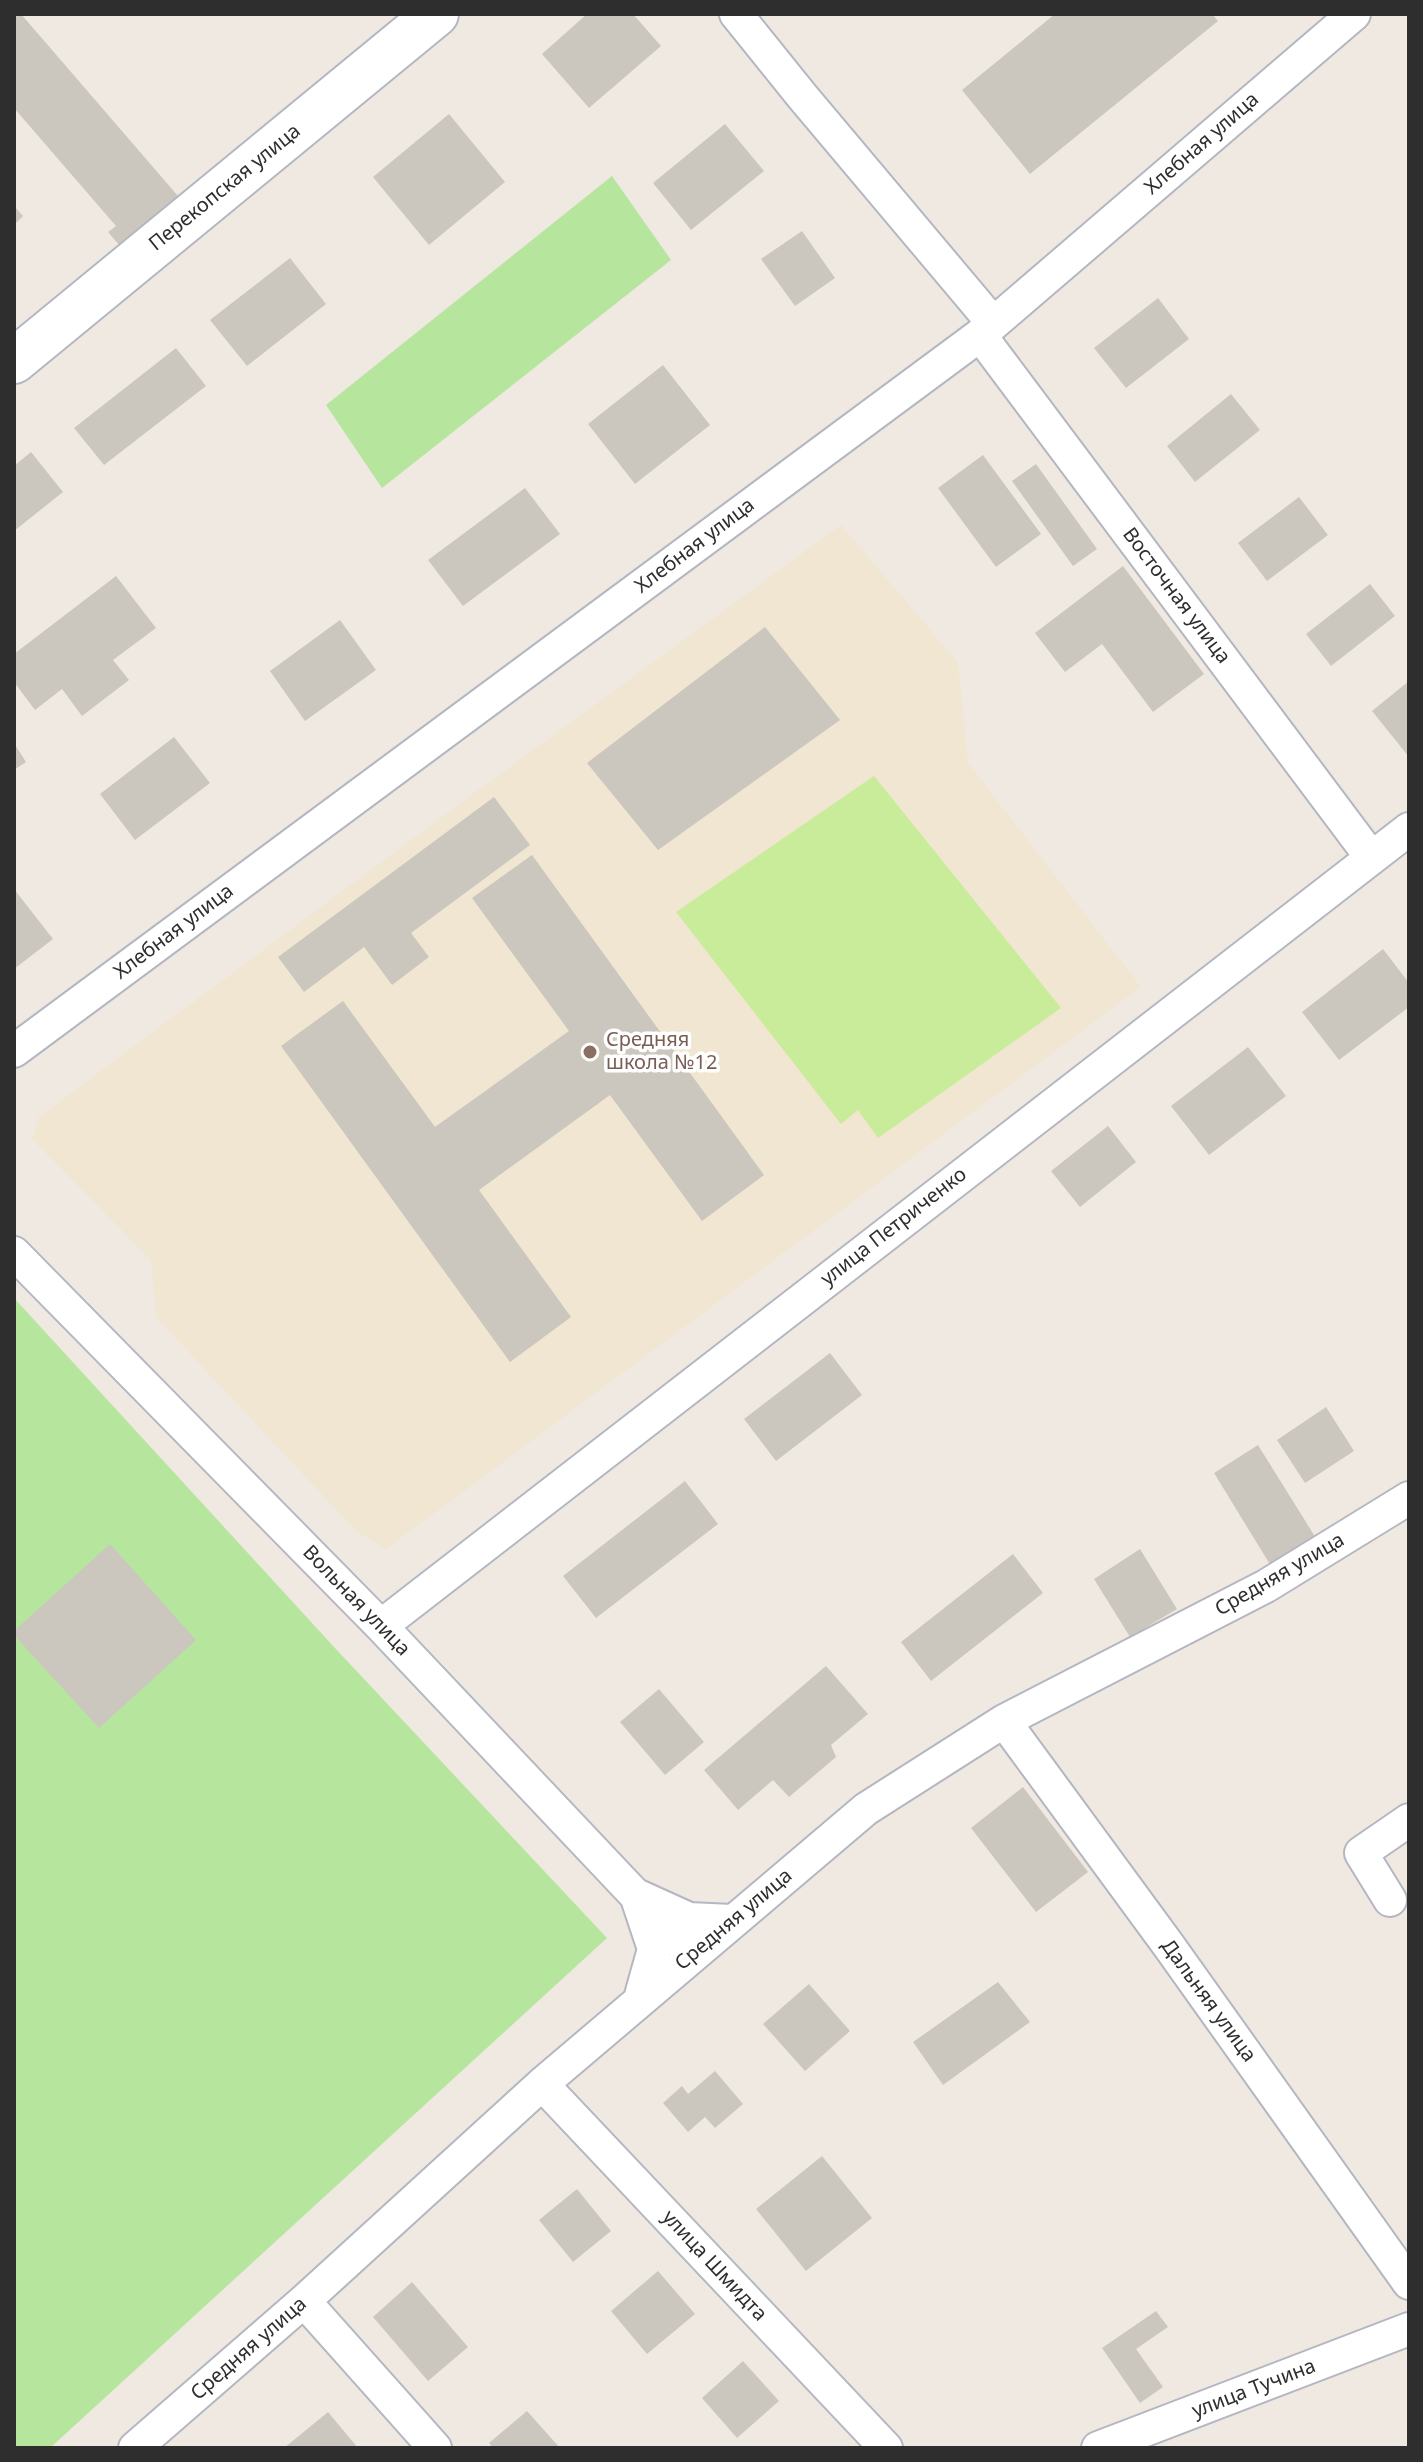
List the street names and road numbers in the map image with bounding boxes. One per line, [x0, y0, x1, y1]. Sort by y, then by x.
street label: Хлебная улица [1140, 88, 1264, 200]
street label: Перекопская улица [145, 120, 305, 256]
street label: Хлебная улица [631, 493, 759, 599]
street label: Восточная улица [1117, 523, 1235, 669]
street label: Хлебная улица [110, 879, 238, 985]
street label: улица Петриченко [816, 1163, 972, 1291]
street label: Средняя улица [1211, 1528, 1349, 1622]
street label: Вольная улица [297, 1541, 415, 1661]
street label: Средняя улица [671, 1864, 797, 1976]
street label: Дальняя улица [1156, 1935, 1260, 2067]
street label: улица Шмидта [657, 2206, 771, 2326]
street label: Средняя улица [186, 2292, 312, 2406]
street label: улица Тучина [1189, 2354, 1319, 2424]

